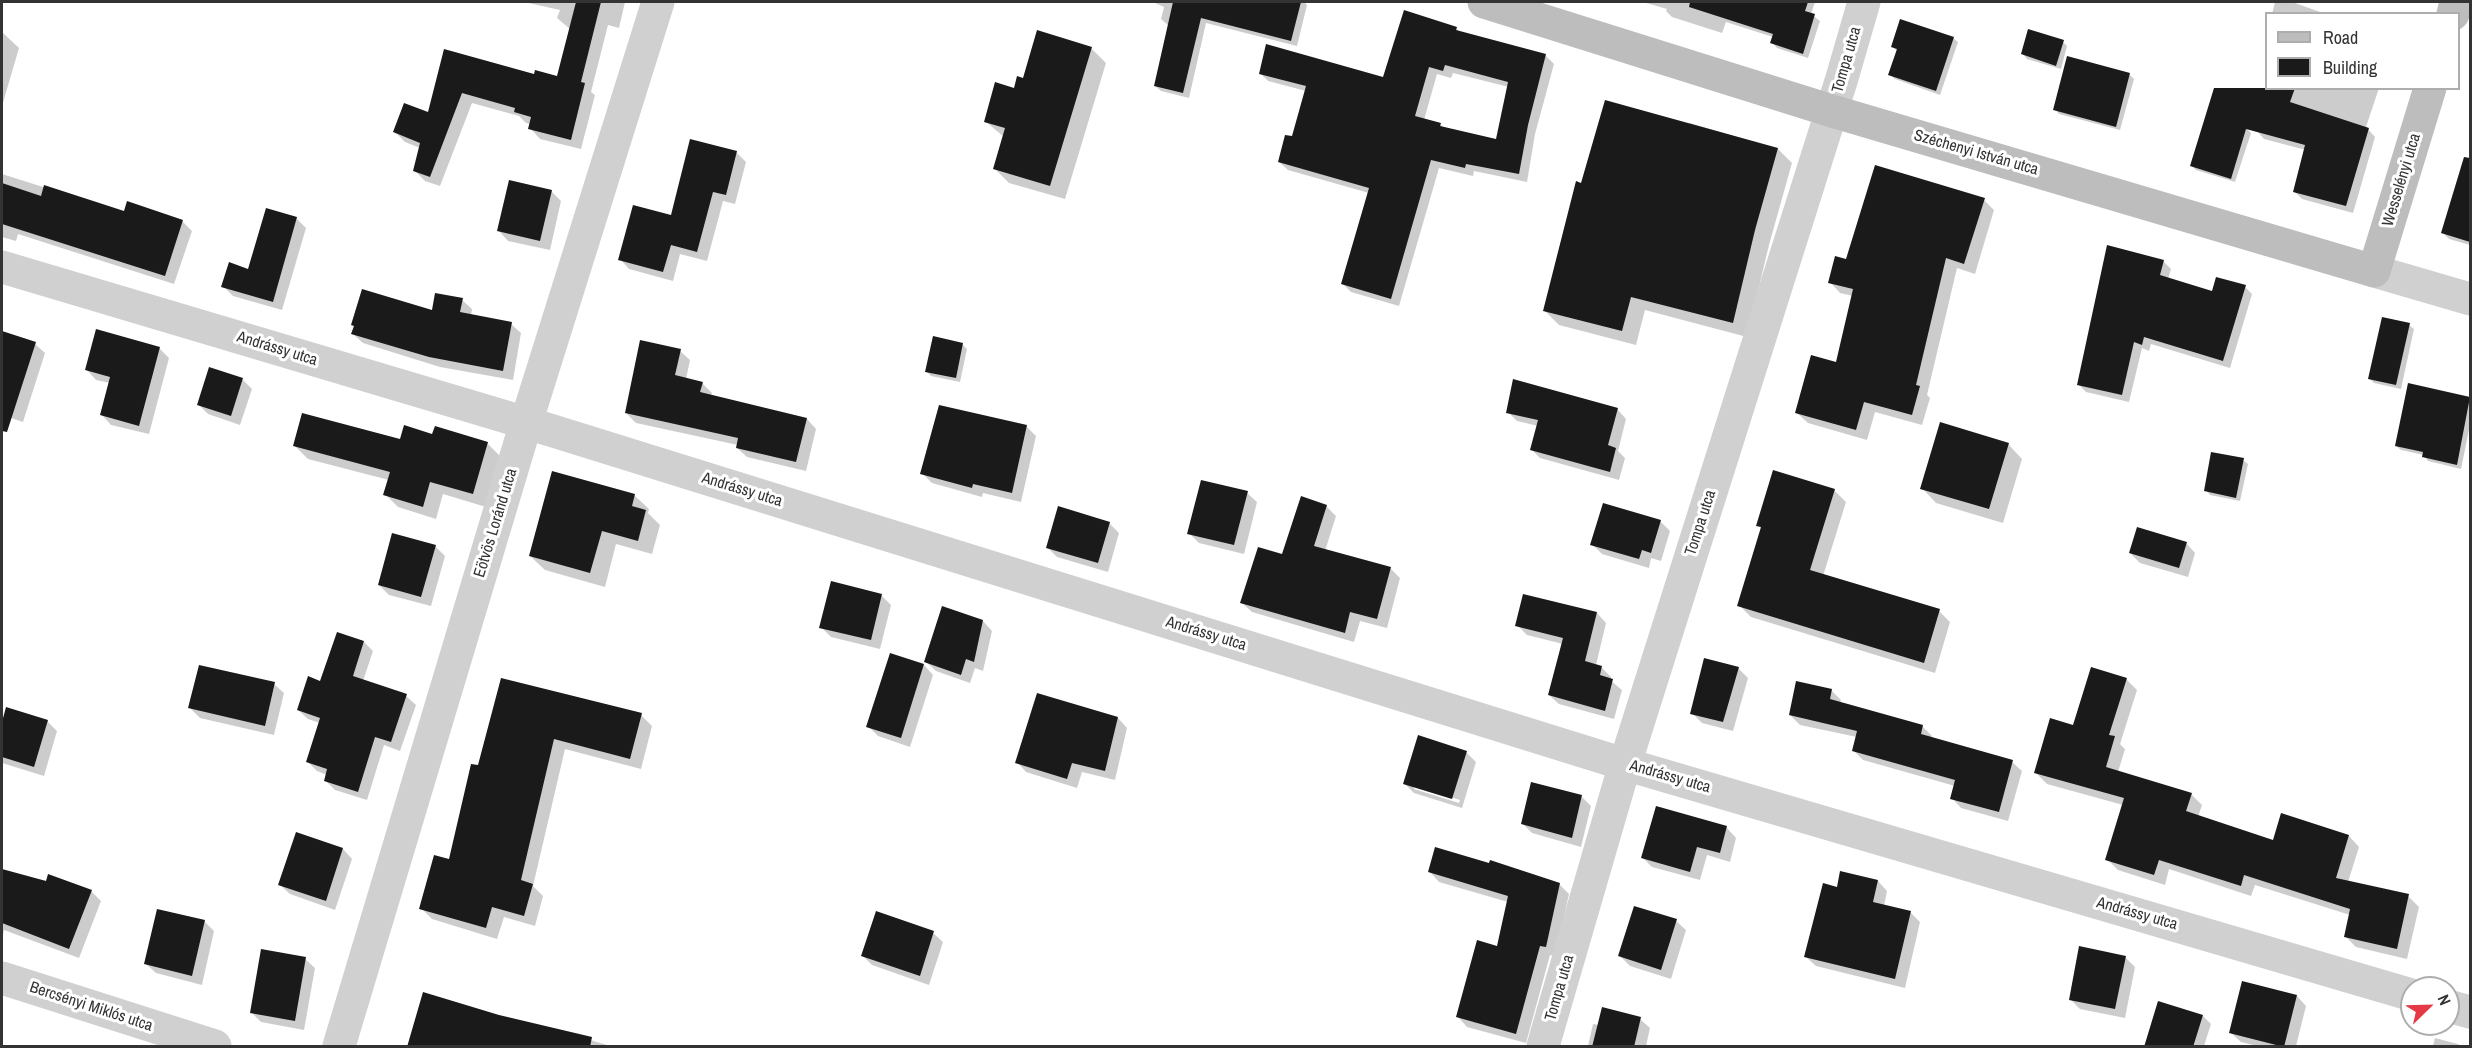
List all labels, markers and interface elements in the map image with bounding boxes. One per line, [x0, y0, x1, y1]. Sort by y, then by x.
legend [2265, 12, 2460, 90]
street label: Tompa utca [1828, 25, 1866, 95]
text: Road [2323, 25, 2358, 50]
text: Building [2323, 55, 2377, 80]
street label: Széchenyi István utca [1912, 126, 2040, 180]
street label: Wesselényi utca [2379, 131, 2425, 229]
street label: Andrássy utca [234, 328, 320, 370]
street label: Eötvös Loránd utca [470, 466, 522, 580]
street label: Andrássy utca [699, 469, 785, 511]
street label: Tompa utca [1681, 488, 1721, 558]
street label: Andrássy utca [1163, 613, 1249, 655]
street label: Andrássy utca [1627, 756, 1713, 798]
street label: Andrássy utca [2094, 893, 2180, 935]
street label: Tompa utca [1541, 953, 1579, 1023]
north arrow [2400, 976, 2460, 1036]
street label: Bercsényi Miklós utca [27, 978, 155, 1036]
text: N [2433, 991, 2457, 1008]

